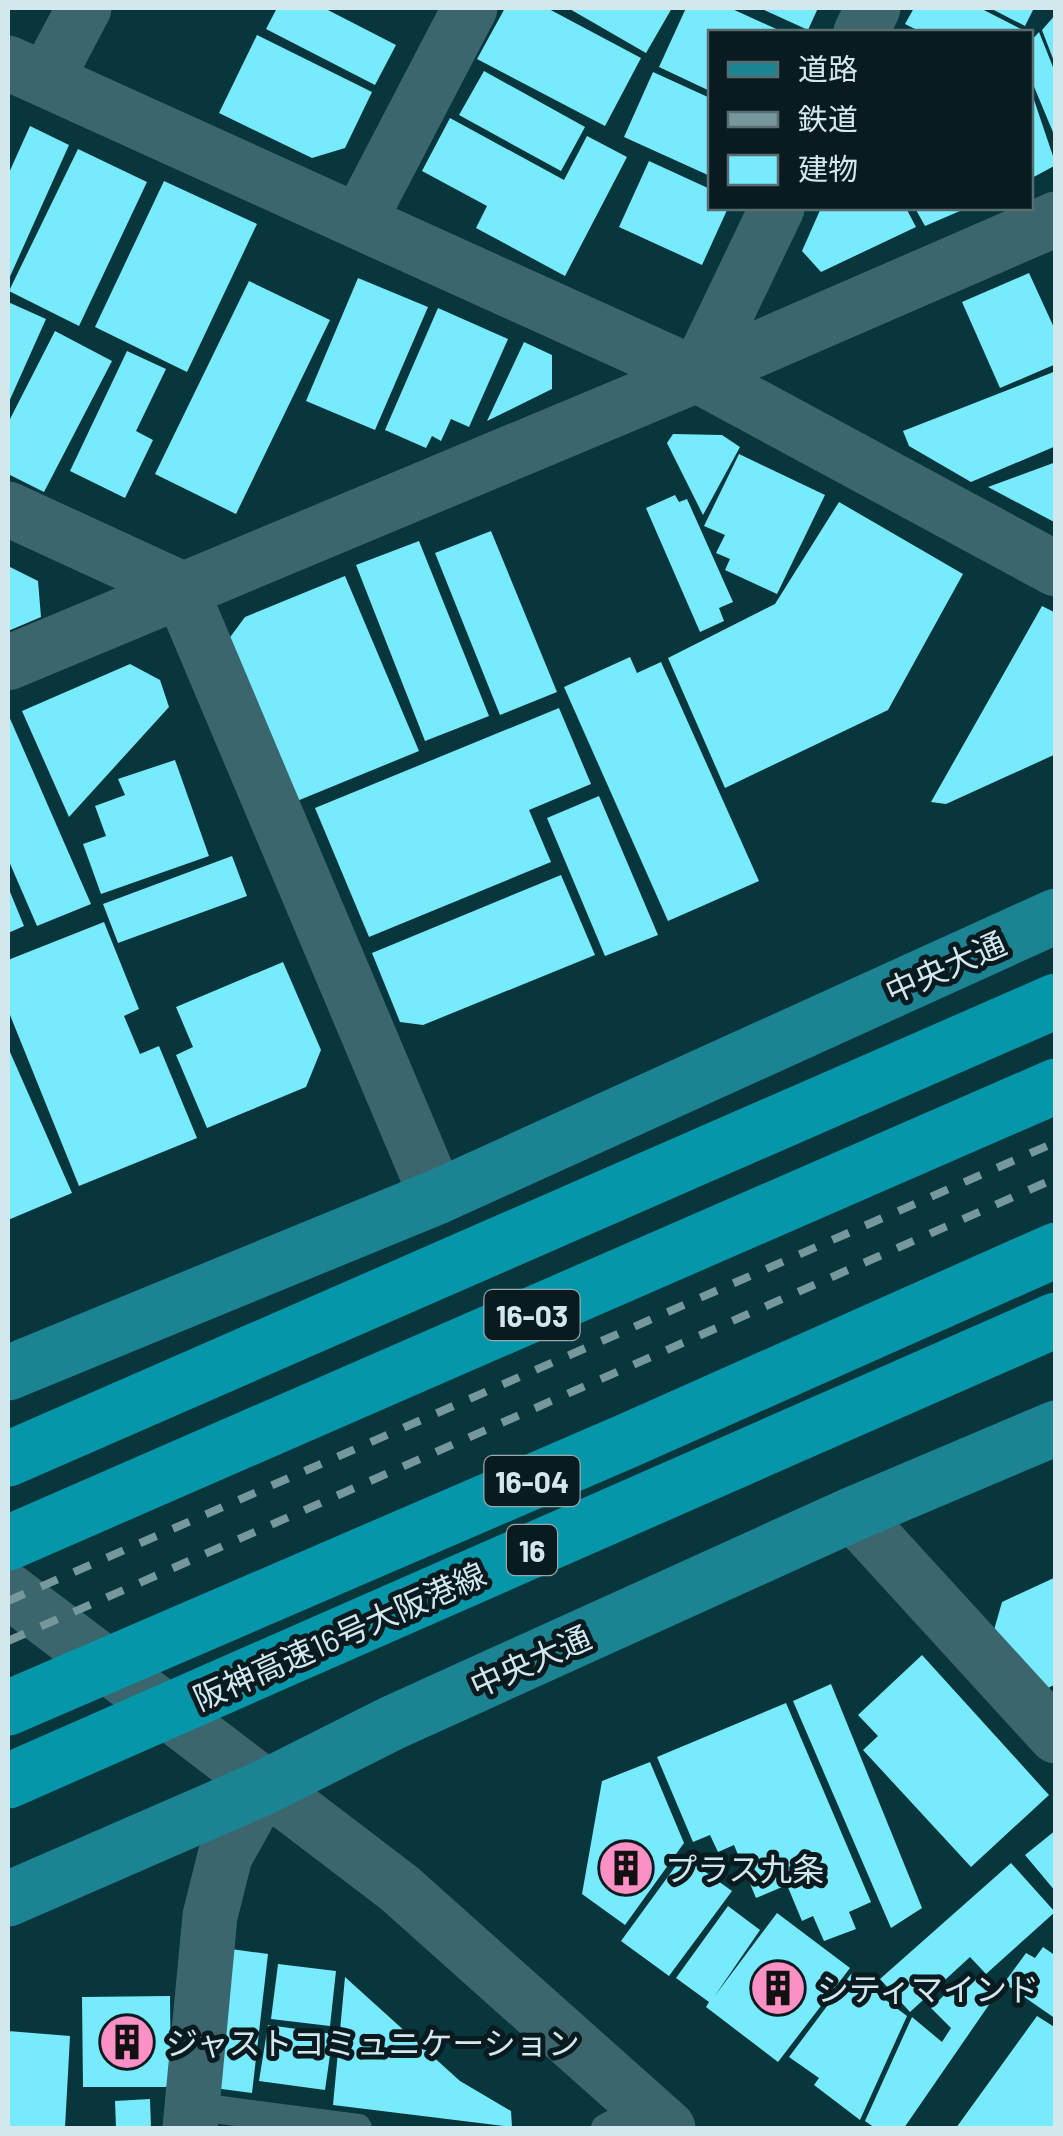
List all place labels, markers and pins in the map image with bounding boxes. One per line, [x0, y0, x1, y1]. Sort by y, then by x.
building icon: プラス九条 [596, 1838, 656, 1898]
place label: プラス九条 [665, 1849, 824, 1887]
building icon: シティマインド [748, 1958, 808, 2018]
place label: シティマインド [817, 1969, 1039, 2007]
building icon: ジャストコミュニケーション [97, 2012, 157, 2072]
place label: ジャストコミュニケーション [166, 2023, 580, 2061]

